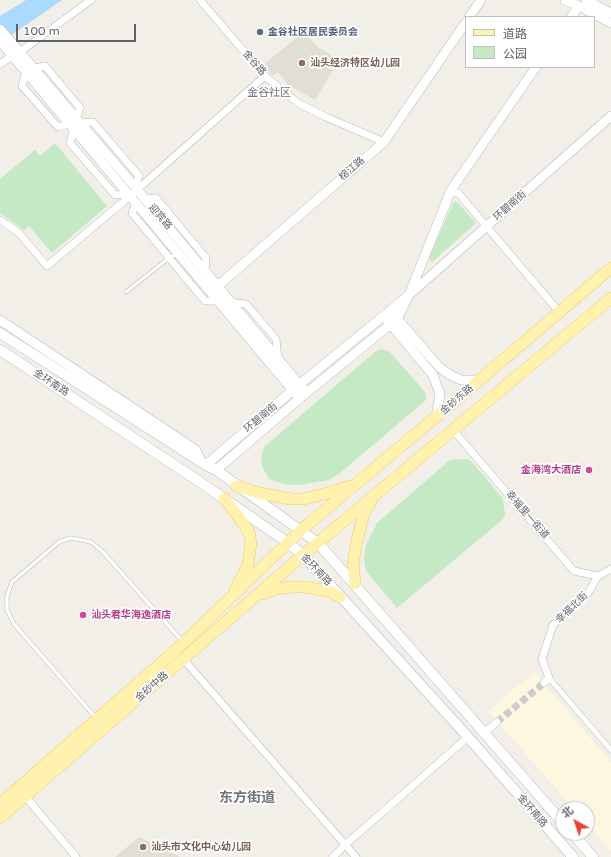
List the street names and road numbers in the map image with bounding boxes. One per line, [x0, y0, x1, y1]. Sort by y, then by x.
street label: 金谷路 [240, 48, 268, 78]
street label: 榕江路 [337, 155, 367, 183]
street label: 环碧南街 [491, 188, 529, 224]
street label: 迎宾路 [146, 202, 174, 232]
street label: 金环南路 [31, 367, 71, 399]
street label: 金砂东路 [438, 382, 476, 418]
street label: 环碧南街 [242, 401, 280, 435]
street label: 幸福里一街道 [503, 488, 551, 542]
street label: 金环南路 [298, 551, 334, 589]
street label: 幸福北街 [553, 590, 591, 626]
street label: 金砂中路 [133, 669, 171, 705]
street label: 金环南路 [514, 792, 550, 830]

